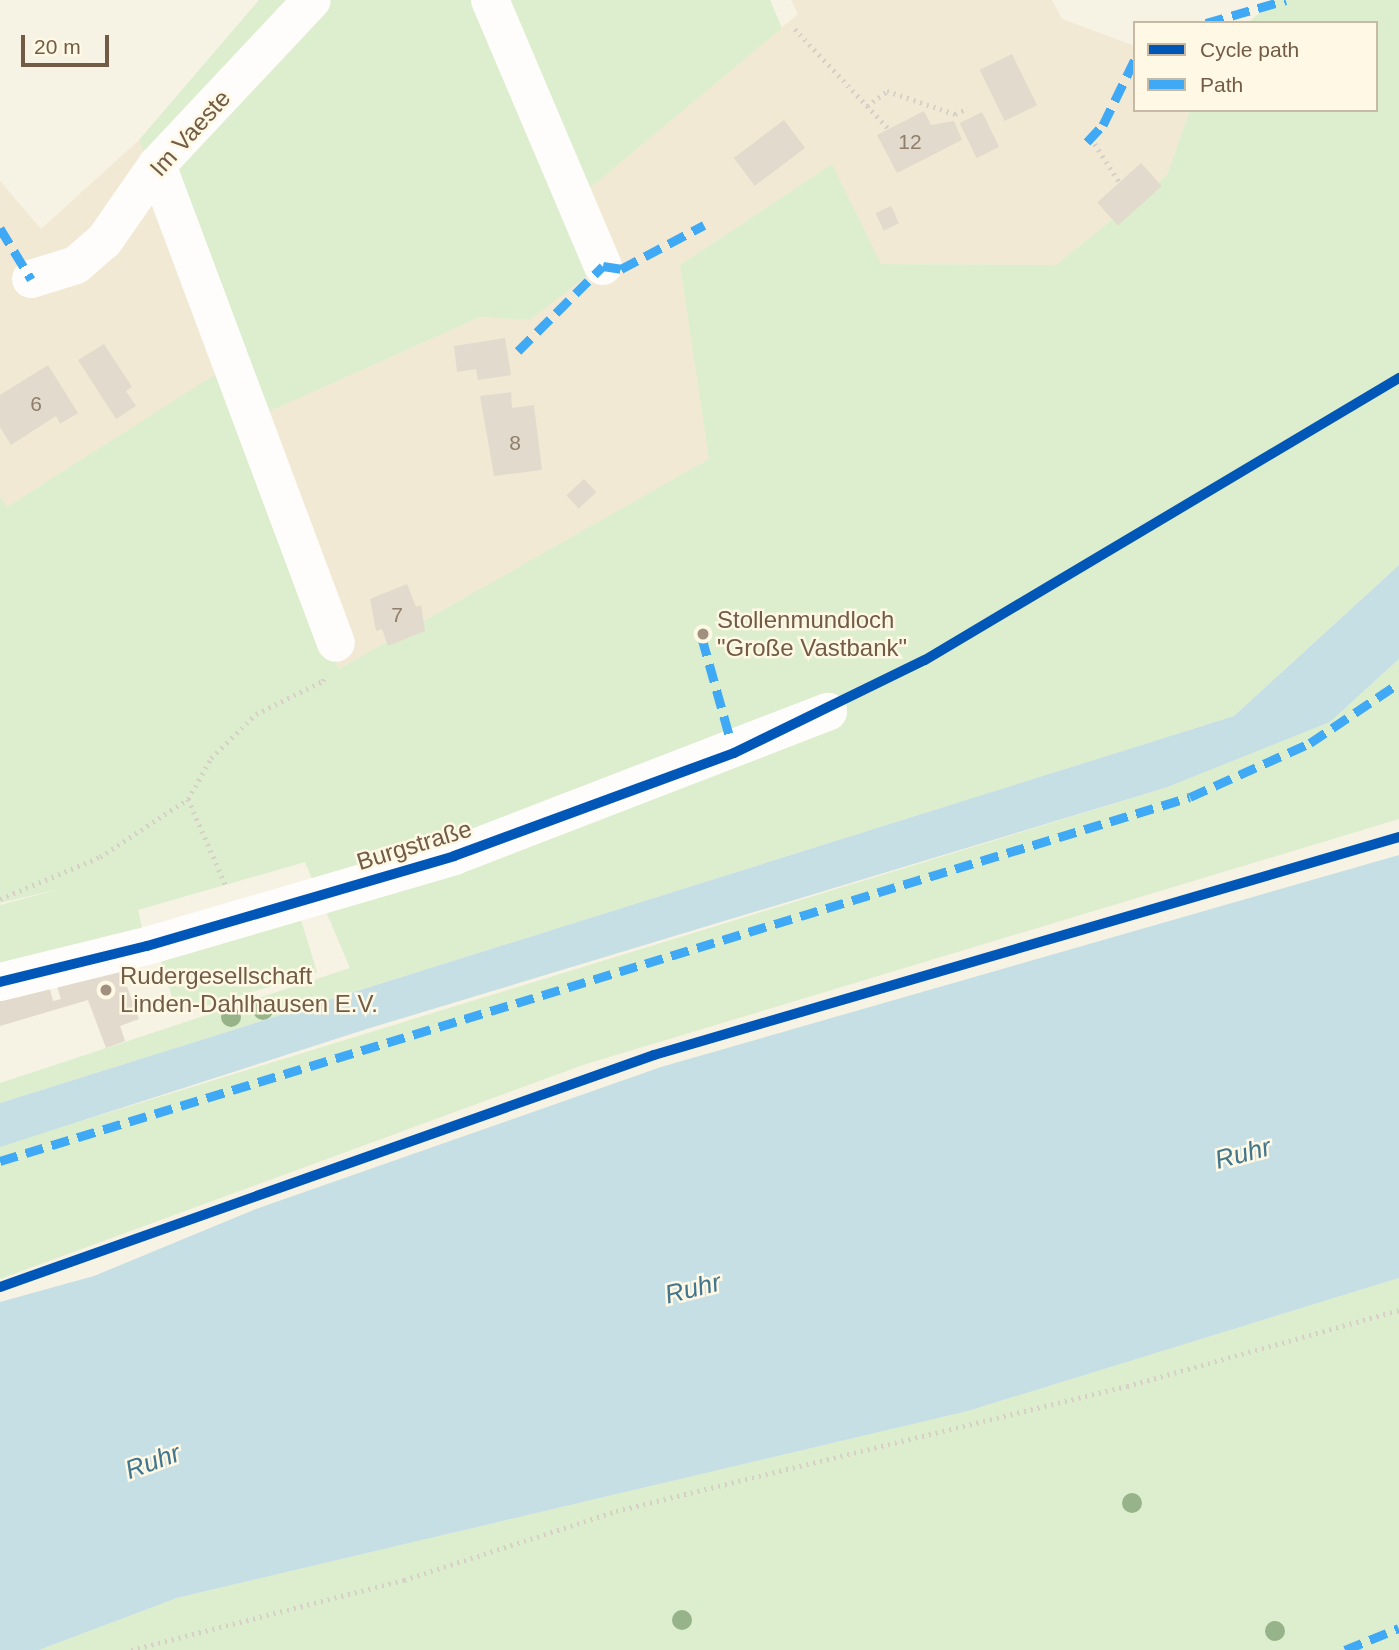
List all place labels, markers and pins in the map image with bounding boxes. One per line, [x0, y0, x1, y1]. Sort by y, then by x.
place label: Stollenmundloch "Große Vastbank" [717, 606, 907, 662]
marker: Stollenmundloch "Große Vastbank" [695, 626, 711, 642]
place label: Rudergesellschaft Linden-Dahlhausen E.V. [120, 962, 378, 1018]
marker: Rudergesellschaft Linden-Dahlhausen E.V. [98, 982, 114, 998]

